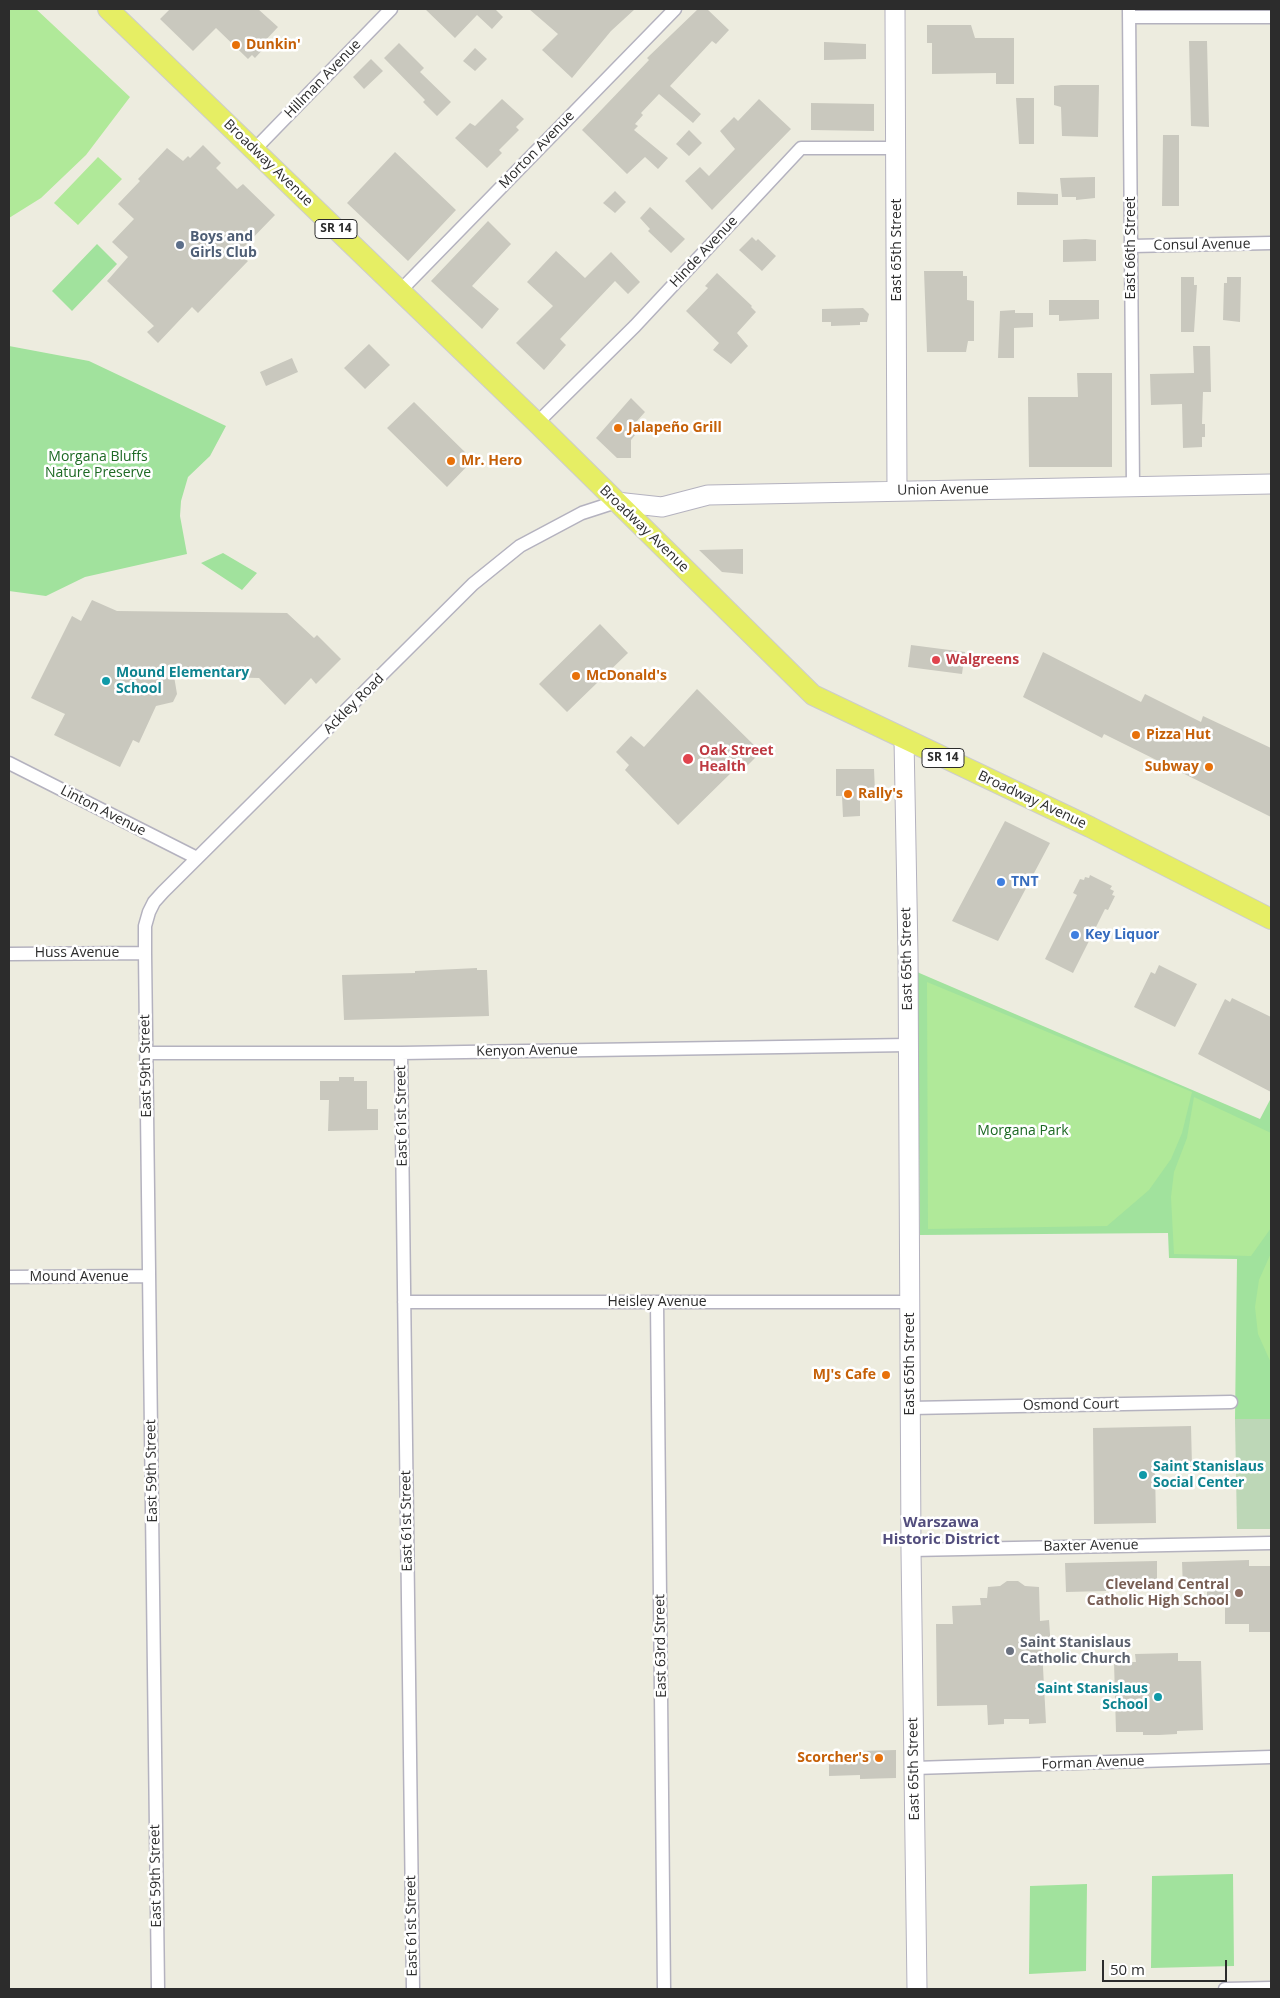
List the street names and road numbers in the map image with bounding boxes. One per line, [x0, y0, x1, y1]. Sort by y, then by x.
street label: Hillman Avenue [281, 36, 365, 122]
street label: Morton Avenue [496, 108, 578, 192]
street label: Broadway Avenue [220, 116, 316, 210]
street label: East 66th Street [1123, 196, 1139, 300]
street label: East 65th Street [889, 198, 905, 302]
street label: Hinde Avenue [667, 213, 741, 291]
road number: SR 14 [315, 220, 357, 238]
street label: Consul Avenue [1153, 236, 1251, 254]
street label: Union Avenue [897, 481, 989, 499]
street label: Broadway Avenue [596, 482, 692, 576]
street label: Ackley Road [320, 670, 388, 738]
road number: SR 14 [922, 748, 964, 768]
street label: Broadway Avenue [975, 768, 1089, 832]
street label: Linton Avenue [57, 782, 149, 840]
street label: East 65th Street [898, 907, 916, 1011]
street label: Huss Avenue [35, 945, 119, 961]
street label: East 59th Street [137, 1014, 155, 1118]
street label: Kenyon Avenue [476, 1042, 578, 1060]
street label: East 61st Street [393, 1065, 411, 1167]
street label: Mound Avenue [29, 1269, 129, 1285]
street label: Heisley Avenue [607, 1294, 707, 1310]
street label: East 65th Street [902, 1312, 918, 1416]
street label: Osmond Court [1023, 1396, 1119, 1414]
street label: East 59th Street [143, 1419, 161, 1523]
street label: East 61st Street [398, 1470, 416, 1572]
street label: Baxter Avenue [1043, 1537, 1139, 1555]
street label: East 63rd Street [652, 1594, 670, 1698]
street label: East 65th Street [905, 1717, 923, 1821]
street label: Forman Avenue [1041, 1753, 1145, 1773]
street label: East 59th Street [147, 1824, 165, 1928]
street label: East 61st Street [403, 1875, 421, 1977]

